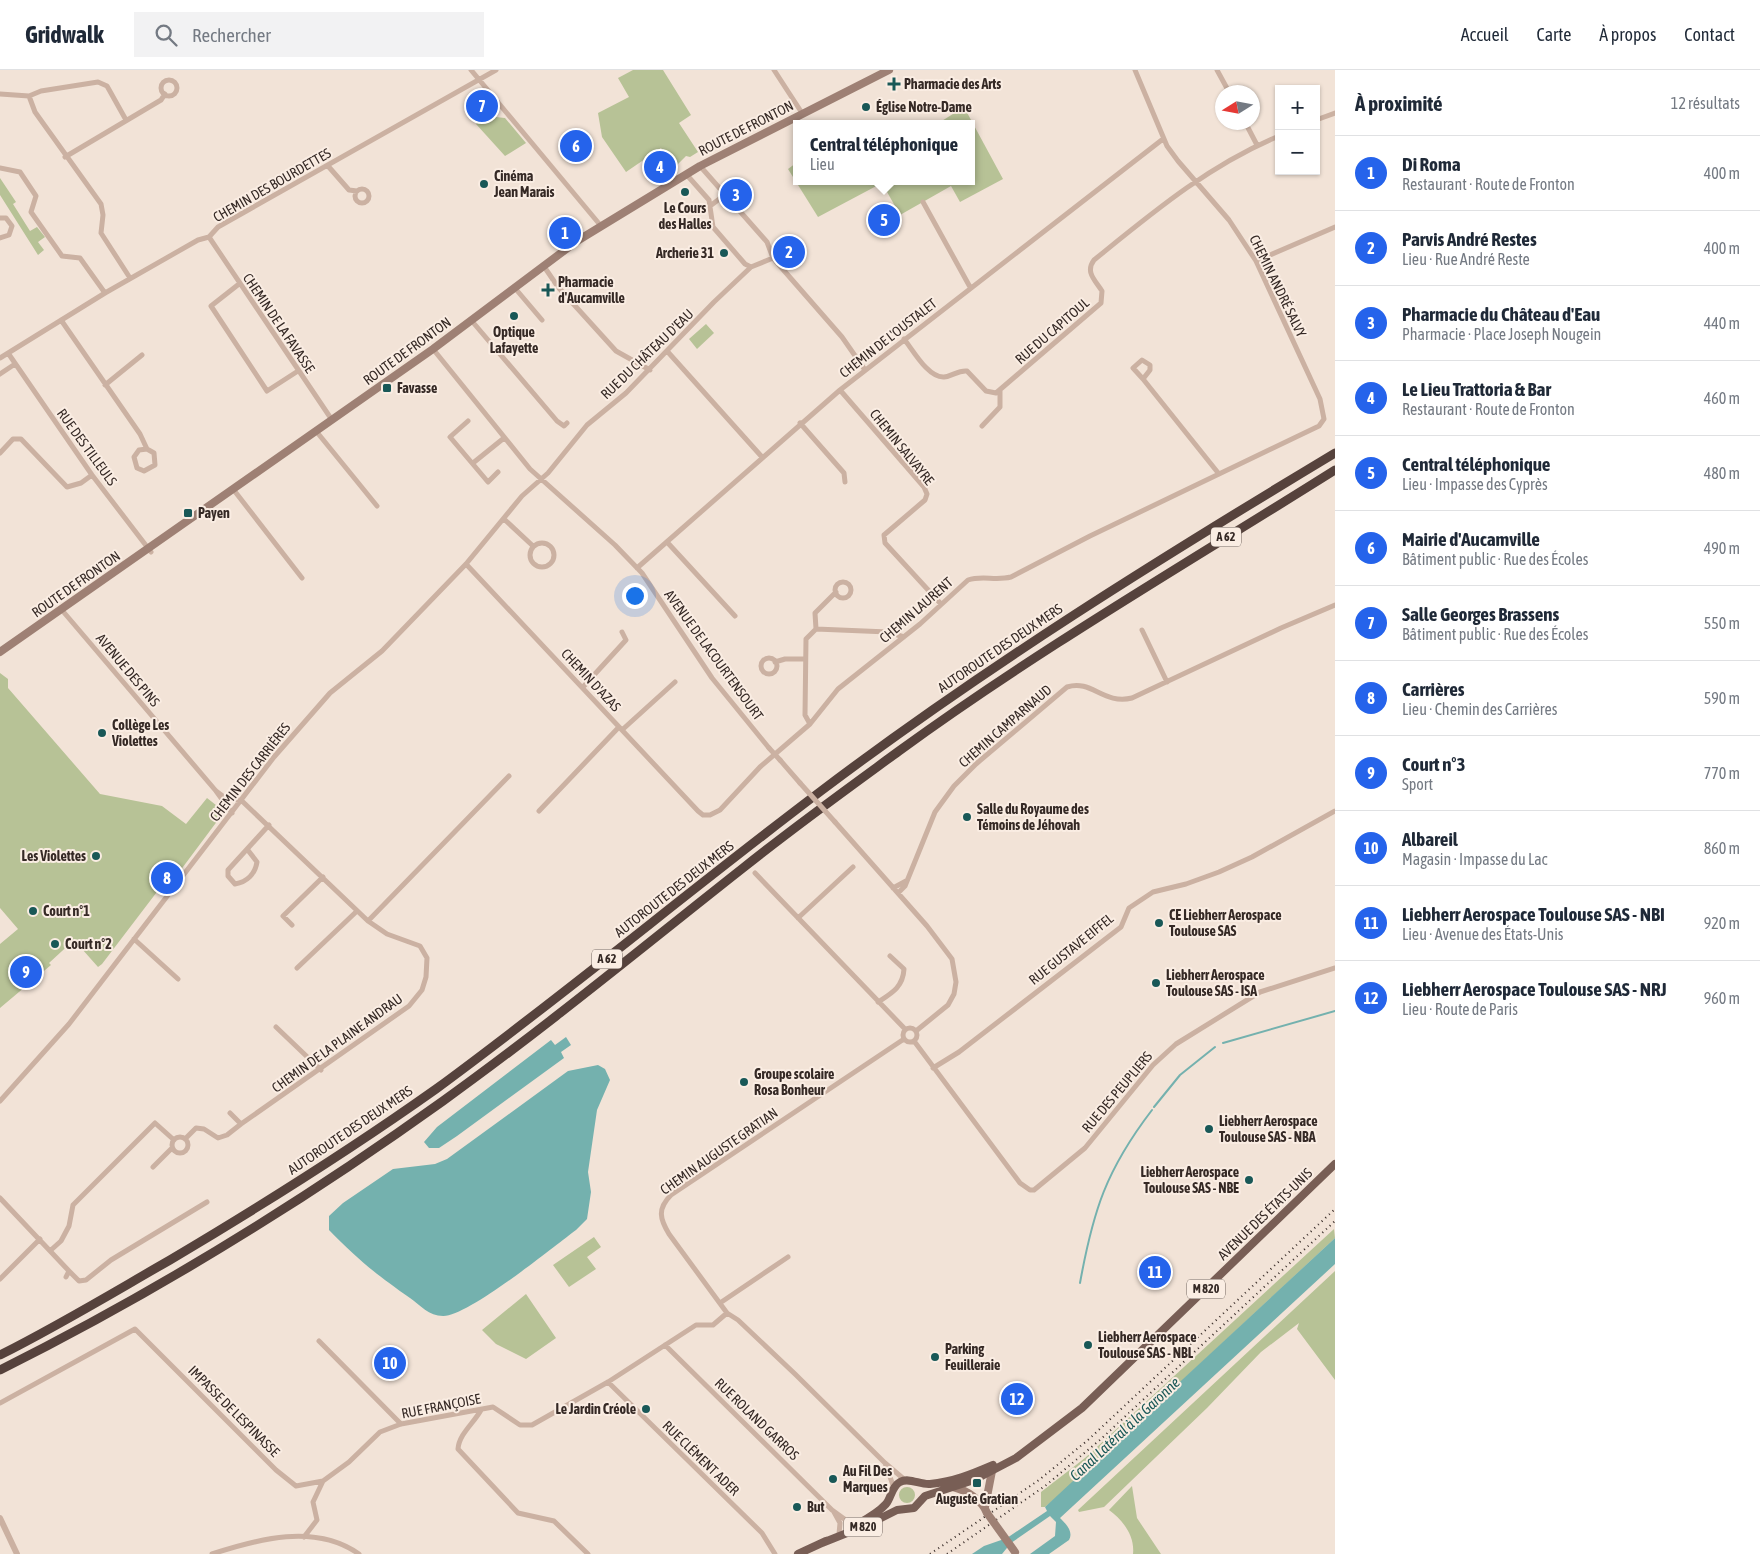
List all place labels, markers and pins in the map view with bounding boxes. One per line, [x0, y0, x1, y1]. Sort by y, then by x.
place label: Pharmacie des Arts [904, 76, 1001, 92]
marker: Pharmacie des Arts [888, 78, 900, 90]
pin: 7 [466, 87, 498, 125]
place label: Église Notre-Dame [876, 99, 972, 115]
marker: Église Notre-Dame [860, 101, 872, 113]
pin: 6 [560, 127, 592, 165]
pin: 4 [644, 148, 676, 186]
place label: Cinéma Jean Marais [493, 168, 555, 200]
pin: 3 [720, 176, 752, 214]
marker: Cinéma Jean Marais [478, 178, 490, 190]
marker: Le Cours des Halles [679, 186, 691, 198]
place label: Le Cours des Halles [658, 200, 712, 232]
pin: 5 [868, 201, 900, 239]
pin: 1 [549, 214, 581, 252]
pin: 2 [773, 233, 805, 271]
place label: Archerie 31 [655, 245, 714, 261]
marker: Archerie 31 [718, 247, 730, 259]
place label: Pharmacie d'Aucamville [558, 274, 625, 306]
marker: Pharmacie d'Aucamville [542, 284, 554, 296]
marker: Optique Lafayette [508, 310, 520, 322]
place label: Optique Lafayette [490, 324, 538, 356]
place label: Favasse [397, 380, 437, 396]
marker: Favasse [381, 382, 393, 394]
place label: Payen [198, 505, 230, 521]
marker: Payen [182, 507, 194, 519]
place label: Collège Les Violettes [111, 717, 169, 749]
marker: Collège Les Violettes [96, 727, 108, 739]
place label: Salle du Royaume des Témoins de Jéhovah [977, 801, 1089, 833]
marker: Salle du Royaume des Témoins de Jéhovah [961, 811, 973, 823]
place label: Les Violettes [22, 848, 86, 864]
marker: Les Violettes [90, 850, 102, 862]
pin: 8 [151, 859, 183, 897]
place label: Court n°1 [43, 903, 90, 919]
marker: Court n°1 [27, 905, 39, 917]
place label: CE Liebherr Aerospace Toulouse SAS [1169, 907, 1282, 939]
marker: CE Liebherr Aerospace Toulouse SAS [1153, 917, 1165, 929]
place label: Court n°2 [65, 936, 112, 952]
marker: Court n°2 [49, 938, 61, 950]
pin: 9 [10, 953, 42, 991]
place label: Liebherr Aerospace Toulouse SAS - ISA [1166, 967, 1265, 999]
marker: Liebherr Aerospace Toulouse SAS - ISA [1150, 977, 1162, 989]
place label: Groupe scolaire Rosa Bonheur [754, 1066, 834, 1098]
marker: Groupe scolaire Rosa Bonheur [738, 1076, 750, 1088]
place label: Liebherr Aerospace Toulouse SAS - NBA [1219, 1113, 1318, 1145]
marker: Liebherr Aerospace Toulouse SAS - NBA [1203, 1123, 1215, 1135]
place label: Liebherr Aerospace Toulouse SAS - NBE [1140, 1164, 1239, 1196]
marker: Liebherr Aerospace Toulouse SAS - NBE [1243, 1174, 1255, 1186]
pin: 11 [1139, 1253, 1171, 1291]
place label: Liebherr Aerospace Toulouse SAS - NBL [1098, 1329, 1197, 1361]
marker: Liebherr Aerospace Toulouse SAS - NBL [1082, 1339, 1094, 1351]
place label: Parking Feuilleraie [945, 1341, 1000, 1373]
pin: 10 [374, 1344, 406, 1382]
marker: Parking Feuilleraie [929, 1351, 941, 1363]
pin: 12 [1001, 1380, 1033, 1418]
place label: Le Jardin Créole [555, 1401, 636, 1417]
marker: Le Jardin Créole [640, 1403, 652, 1415]
place label: Au Fil Des Marques [842, 1463, 892, 1495]
marker: Au Fil Des Marques [827, 1473, 839, 1485]
marker: Auguste Gratian [971, 1477, 983, 1489]
place label: Auguste Gratian [935, 1491, 1018, 1507]
place label: But [807, 1499, 824, 1515]
marker: But [791, 1501, 803, 1513]

